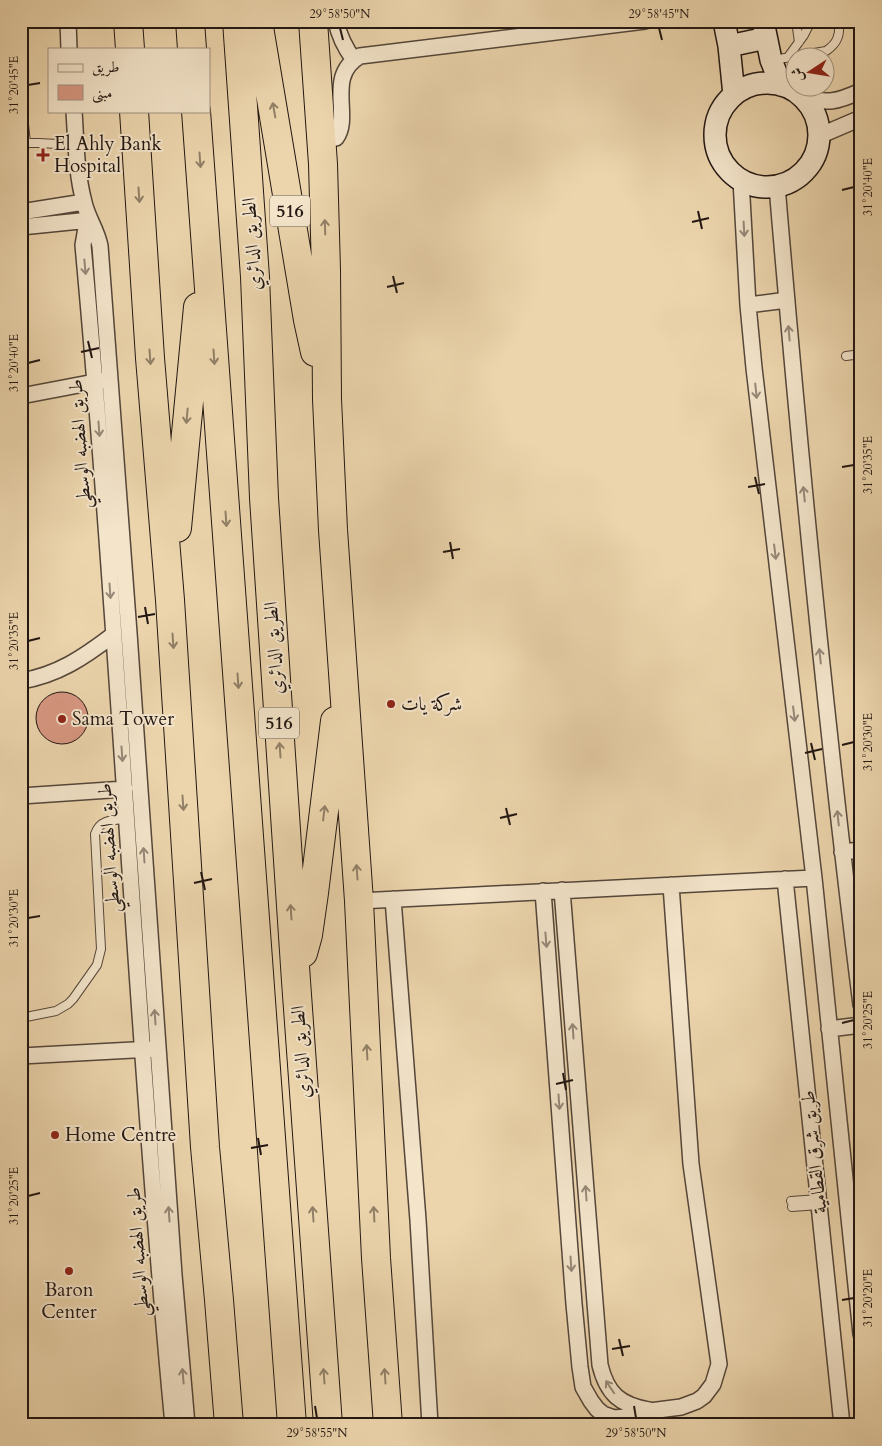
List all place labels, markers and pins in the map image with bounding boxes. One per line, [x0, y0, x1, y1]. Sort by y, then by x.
place label: El Ahly Bank Hospital [54, 131, 163, 179]
marker: El Ahly Bank Hospital [36, 148, 50, 162]
place label: شركة يات [401, 691, 462, 717]
marker: شركة يات [385, 698, 397, 710]
place label: Sama Tower [72, 706, 174, 732]
marker: Sama Tower [56, 713, 68, 725]
place label: Home Centre [65, 1122, 176, 1148]
marker: Home Centre [49, 1129, 61, 1141]
marker: Baron Center [63, 1265, 75, 1277]
place label: Baron Center [41, 1277, 97, 1325]

